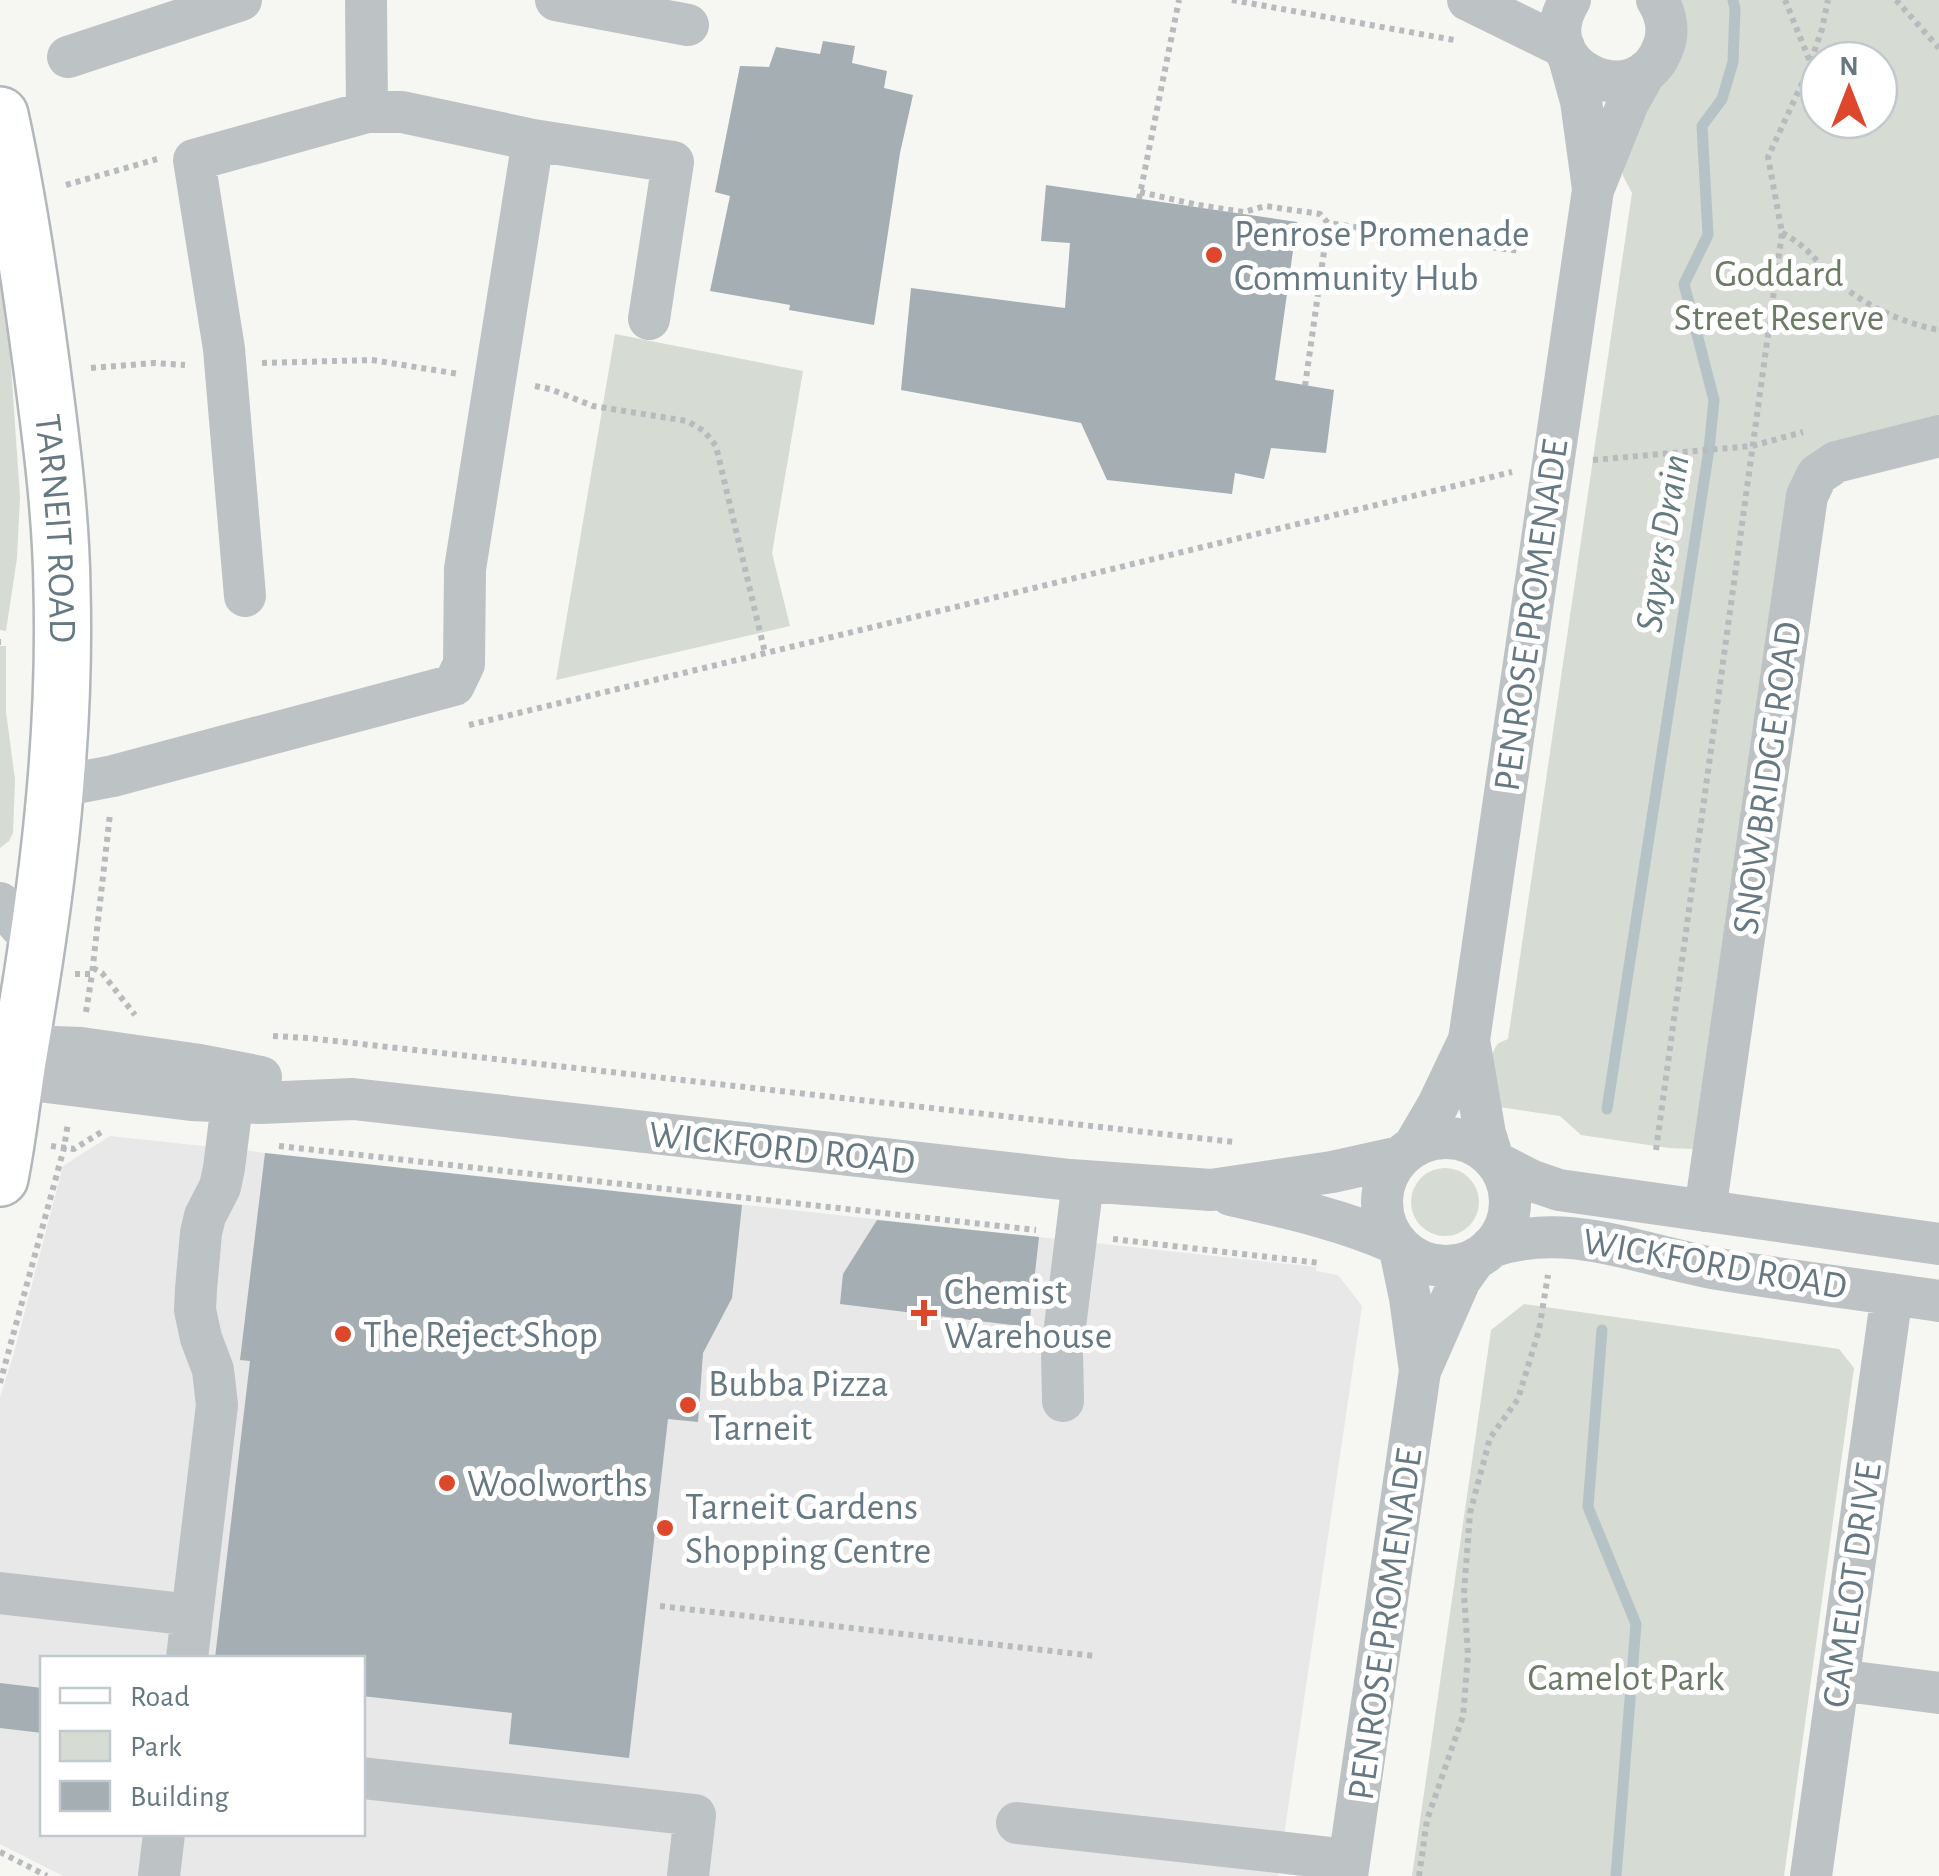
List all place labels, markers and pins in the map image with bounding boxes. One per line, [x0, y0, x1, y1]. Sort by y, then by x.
place label: Penrose Promenade Community Hub [1234, 216, 1530, 298]
marker: Penrose Promenade Community Hub [1203, 244, 1225, 266]
place label: Chemist Warehouse [944, 1274, 1112, 1356]
marker: Chemist Warehouse [913, 1302, 935, 1324]
place label: The Reject Shop [363, 1317, 598, 1355]
marker: The Reject Shop [332, 1323, 354, 1345]
place label: Bubba Pizza Tarneit [708, 1366, 889, 1448]
marker: Bubba Pizza Tarneit [677, 1394, 699, 1416]
place label: Woolworths [467, 1466, 648, 1504]
marker: Woolworths [436, 1472, 458, 1494]
place label: Tarneit Gardens Shopping Centre [685, 1489, 931, 1571]
marker: Tarneit Gardens Shopping Centre [654, 1517, 676, 1539]

